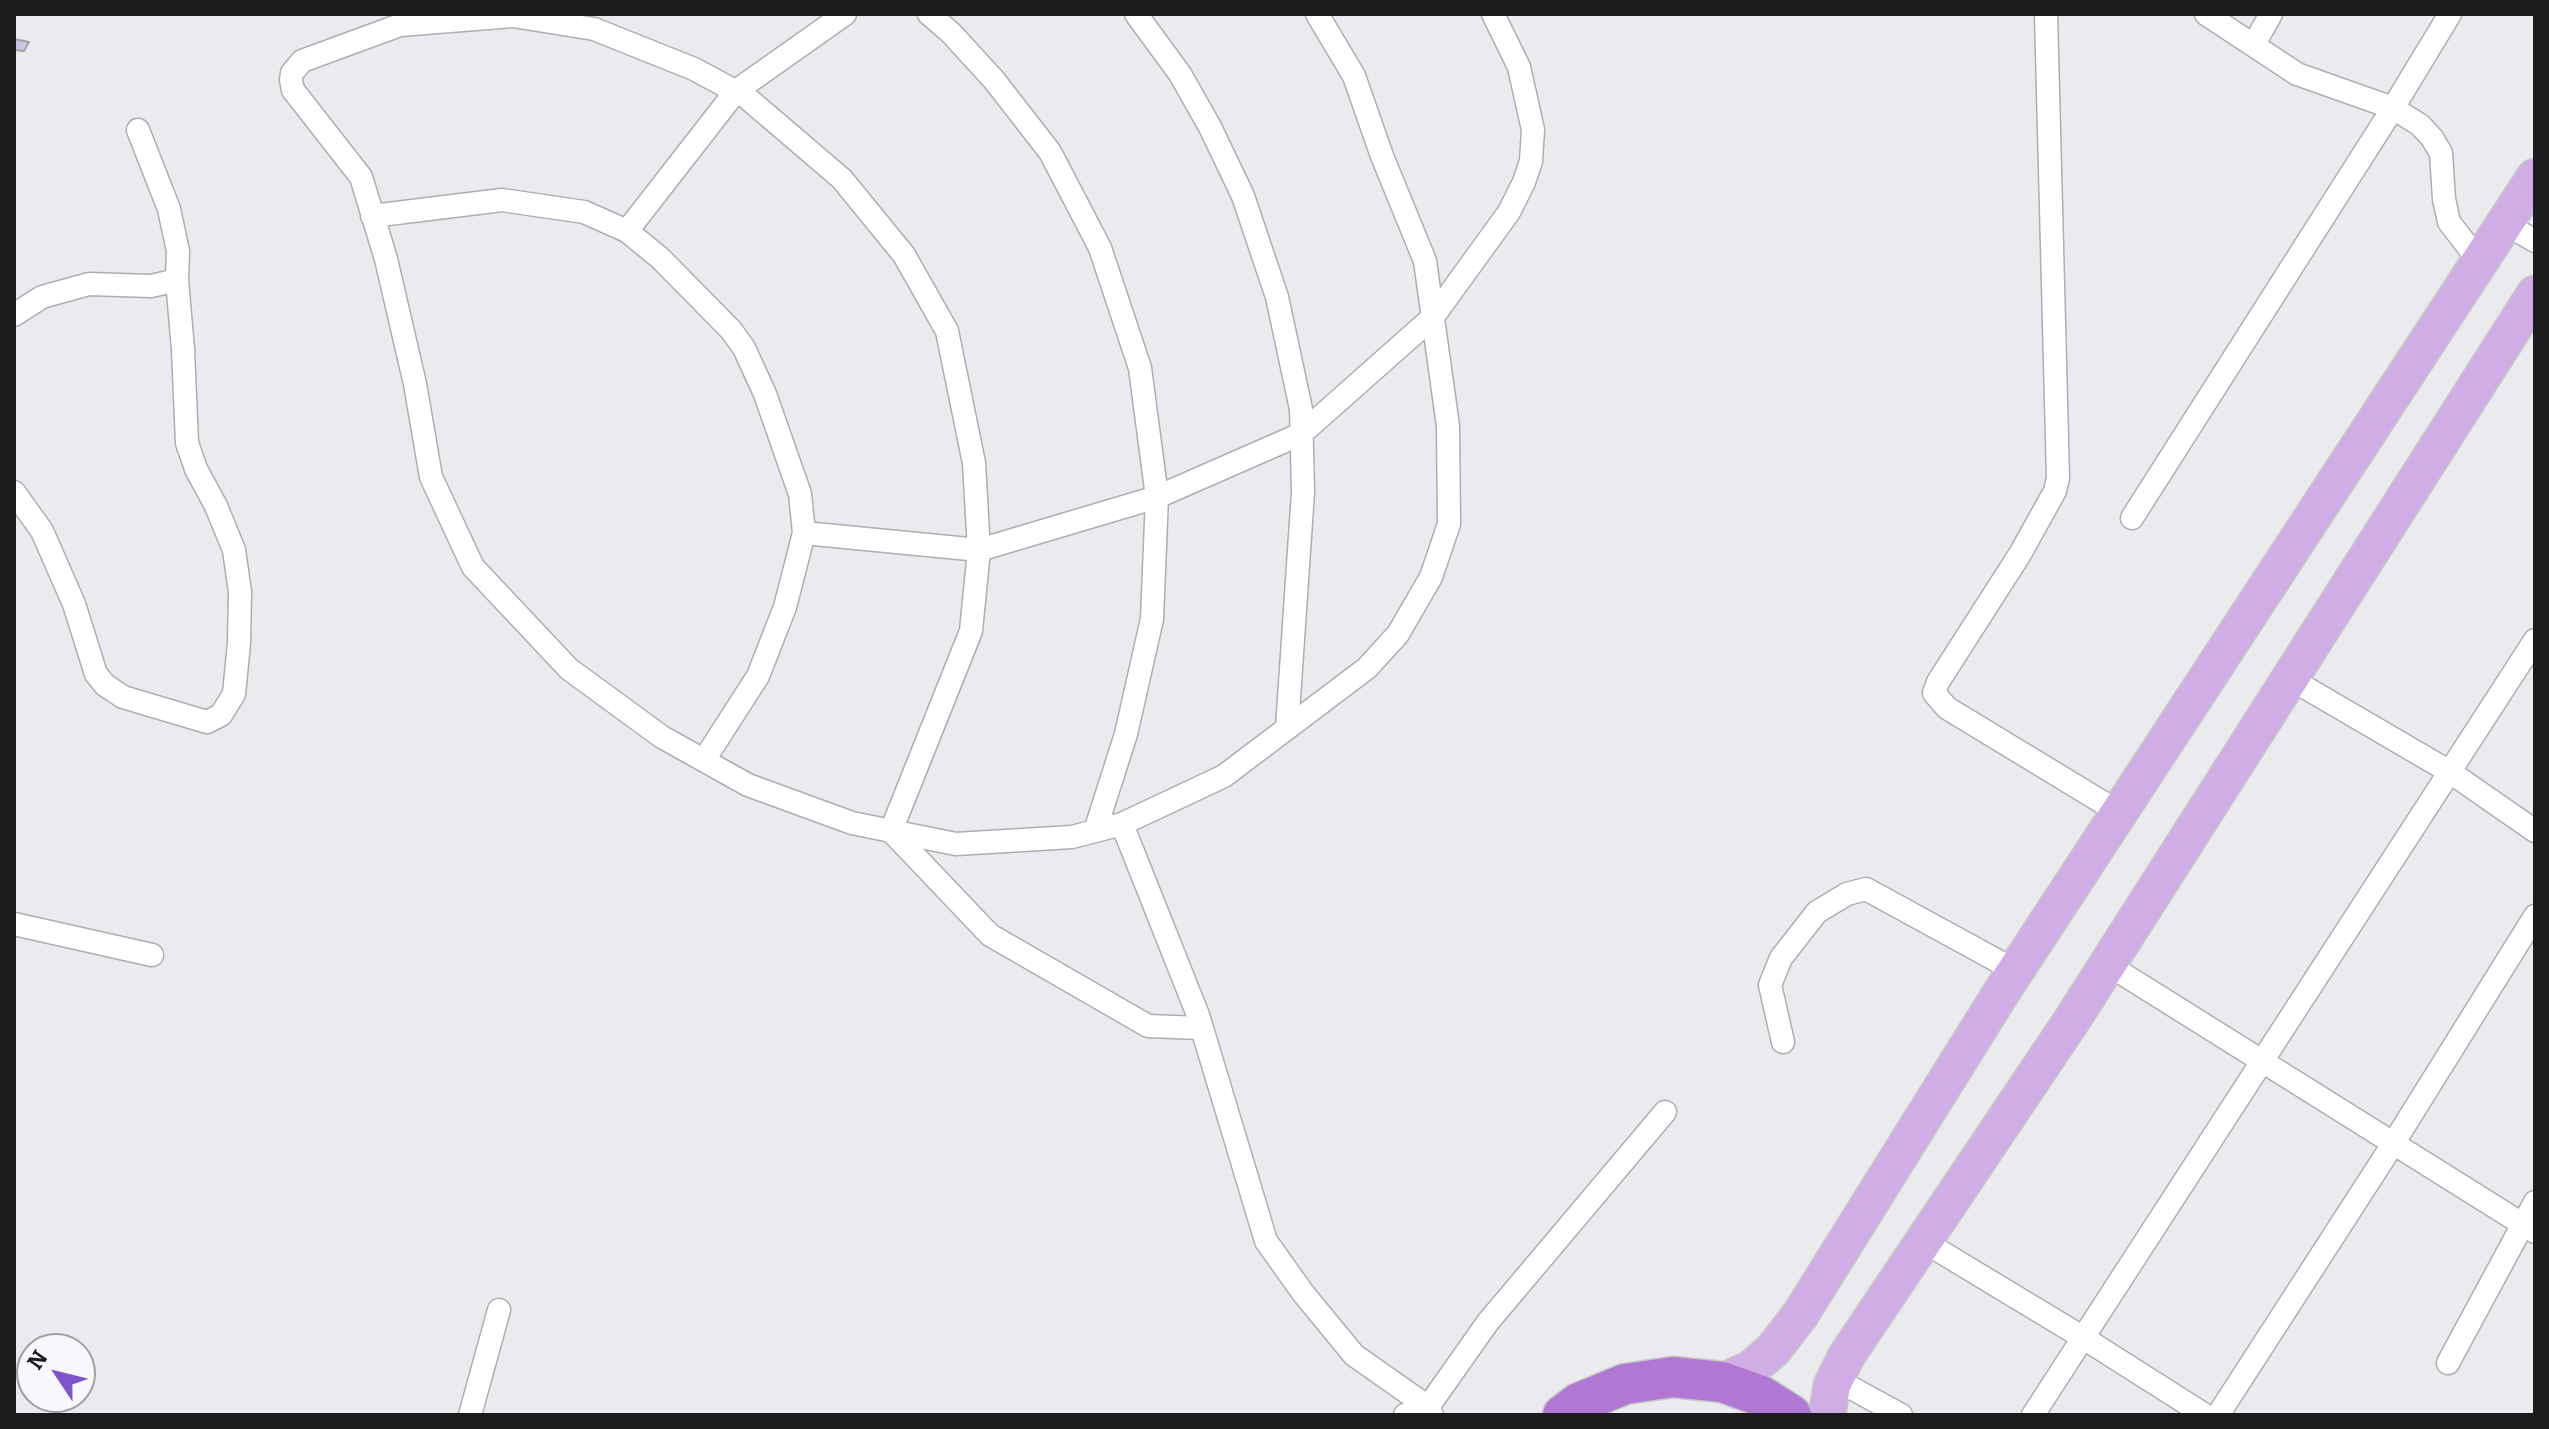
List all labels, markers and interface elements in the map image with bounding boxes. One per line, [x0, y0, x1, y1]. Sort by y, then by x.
north arrow [16, 1333, 96, 1413]
text: N [22, 1345, 53, 1375]

